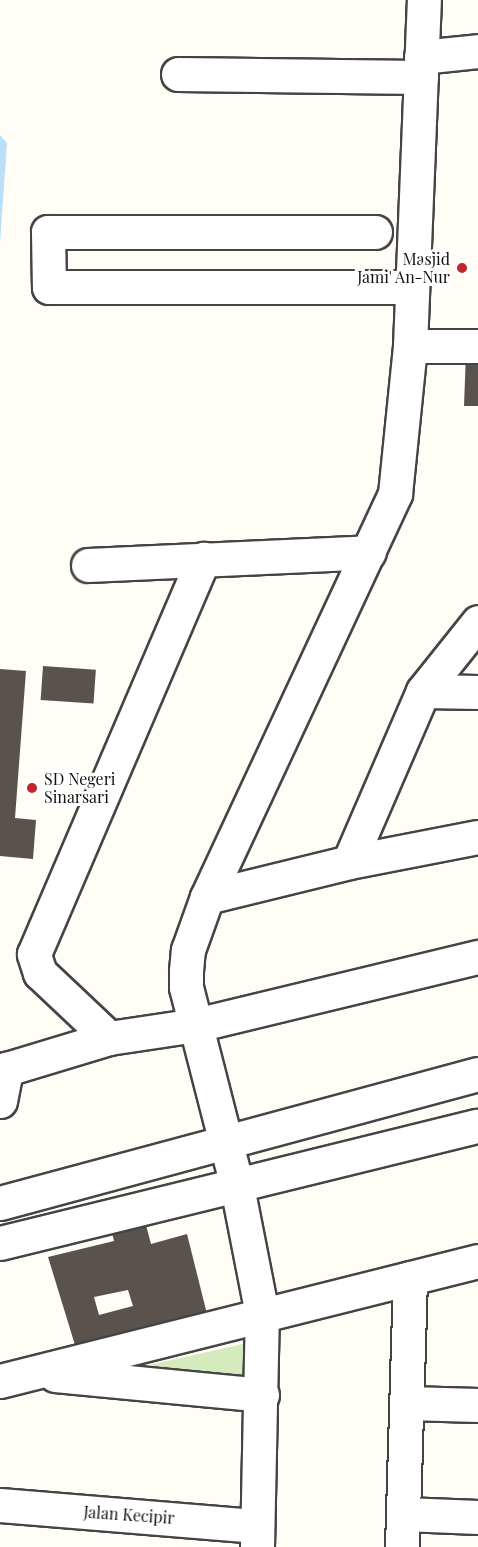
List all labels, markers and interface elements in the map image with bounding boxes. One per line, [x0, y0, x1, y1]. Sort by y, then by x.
place label: Masjid Jami' An-Nur [356, 249, 450, 287]
marker: Masjid Jami' An-Nur [455, 261, 469, 275]
place label: SD Negeri Sinarsari [44, 769, 115, 807]
marker: SD Negeri Sinarsari [25, 781, 39, 795]
street label: Jalan Kecipir [83, 1502, 175, 1528]

